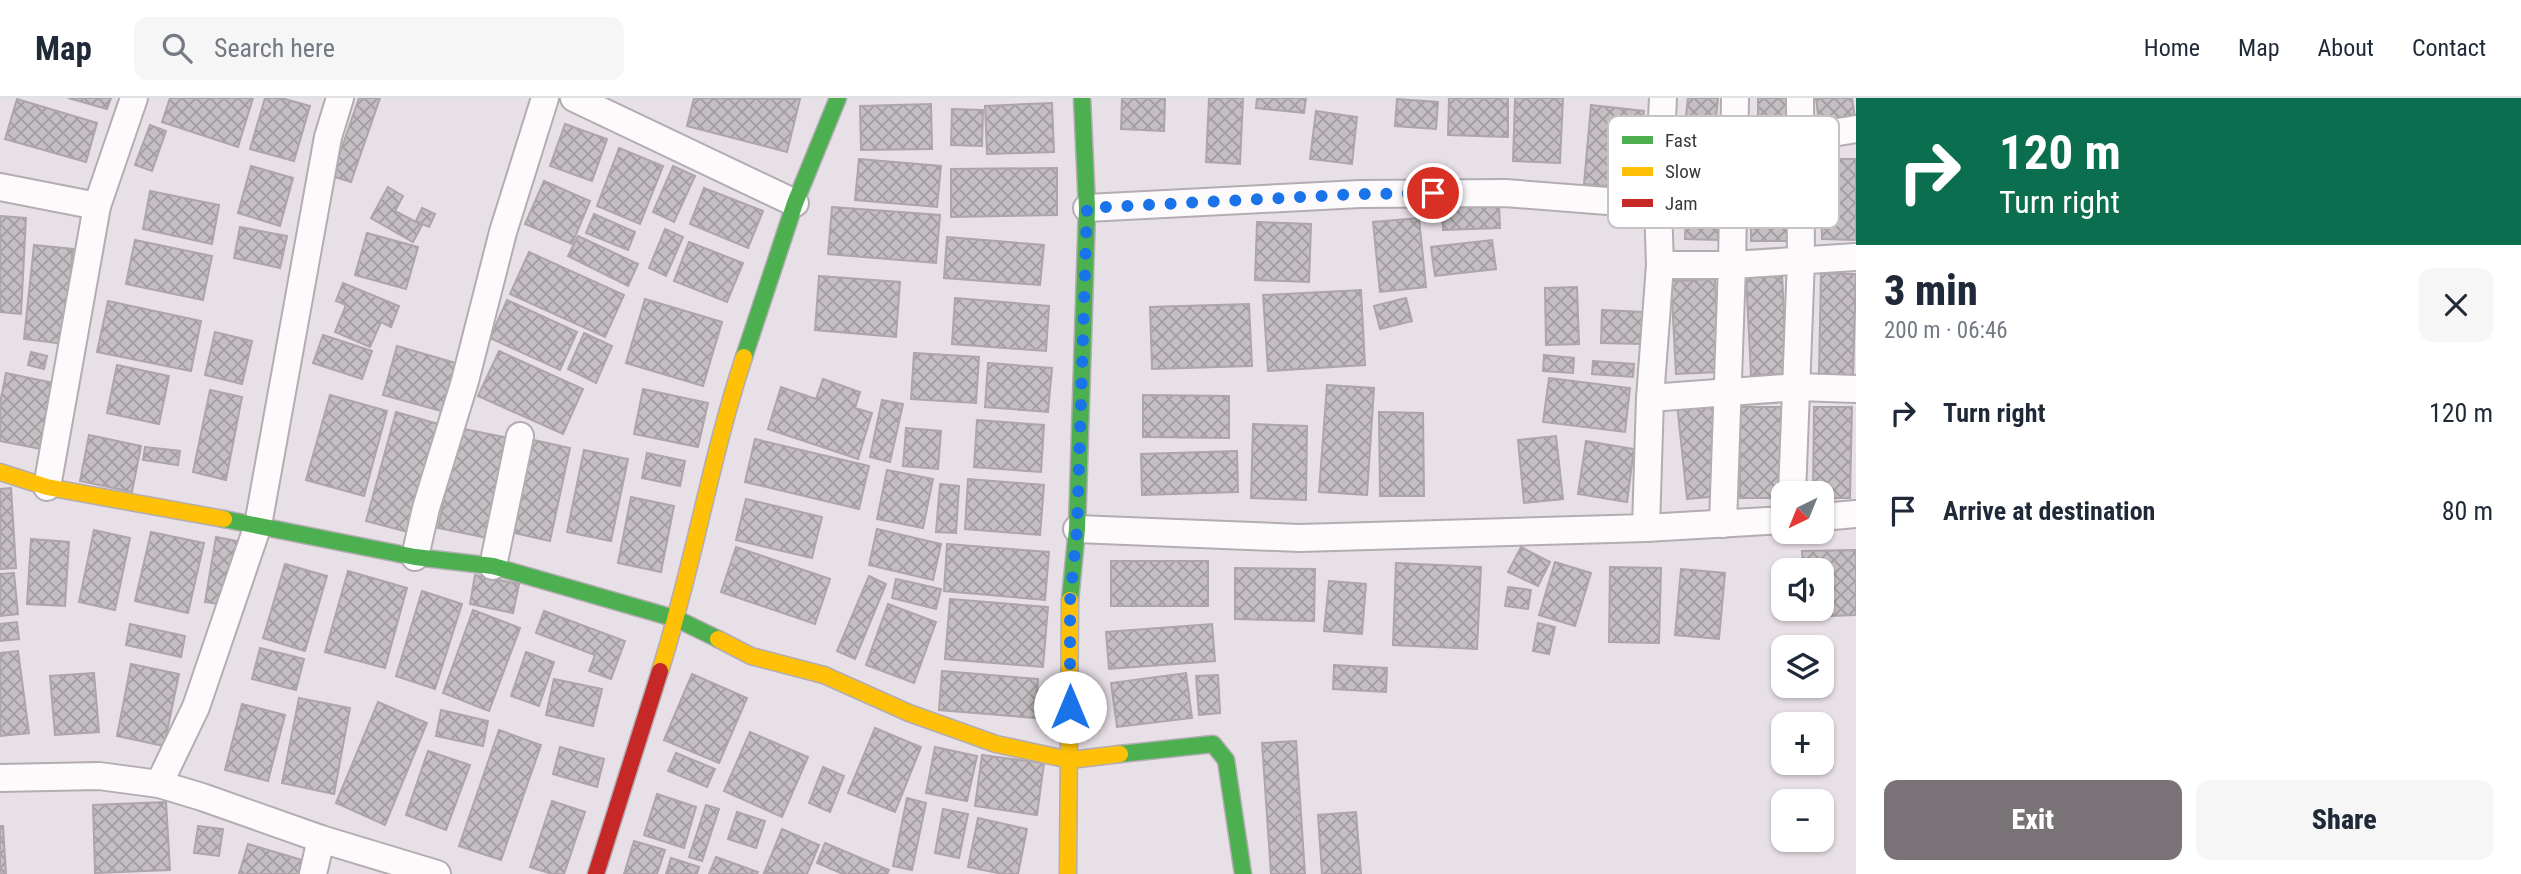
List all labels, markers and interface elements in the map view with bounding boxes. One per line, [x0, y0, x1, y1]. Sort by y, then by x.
search box [134, 17, 624, 80]
text: Map [35, 29, 92, 68]
icon: search [158, 29, 196, 67]
text: Search here [214, 33, 335, 63]
text: Home [2144, 34, 2200, 62]
text: Map [2238, 34, 2280, 62]
text: About [2318, 34, 2374, 62]
text: Contact [2412, 34, 2486, 62]
legend [1608, 116, 1839, 228]
text: 120 m [1999, 124, 2121, 181]
icon: right [1884, 126, 1975, 217]
text: Fast [1665, 129, 1697, 152]
text: Slow [1665, 160, 1701, 183]
pin [1403, 163, 1463, 223]
icon: arrive [1414, 174, 1452, 212]
text: Turn right [1999, 183, 2120, 221]
text: Jam [1665, 192, 1698, 215]
text: 3 min [1884, 266, 1978, 315]
button: close [2419, 268, 2493, 342]
text: 200 m · 06:46 [1884, 317, 2008, 344]
icon: right [1884, 394, 1922, 432]
text: Turn right [1943, 398, 2045, 428]
text: 120 m [2429, 398, 2493, 428]
north arrow [1771, 481, 1834, 544]
map controls [1771, 481, 1834, 852]
icon: arrive [1884, 492, 1922, 530]
text: Arrive at destination [1943, 496, 2155, 526]
text: 80 m [2442, 496, 2493, 526]
button: sound [1771, 558, 1834, 621]
button: layers [1771, 635, 1834, 698]
position arrow [1033, 670, 1107, 744]
button: + [1771, 712, 1834, 775]
button: Exit [1884, 780, 2182, 860]
button: Share [2196, 780, 2493, 860]
button: − [1771, 789, 1834, 852]

